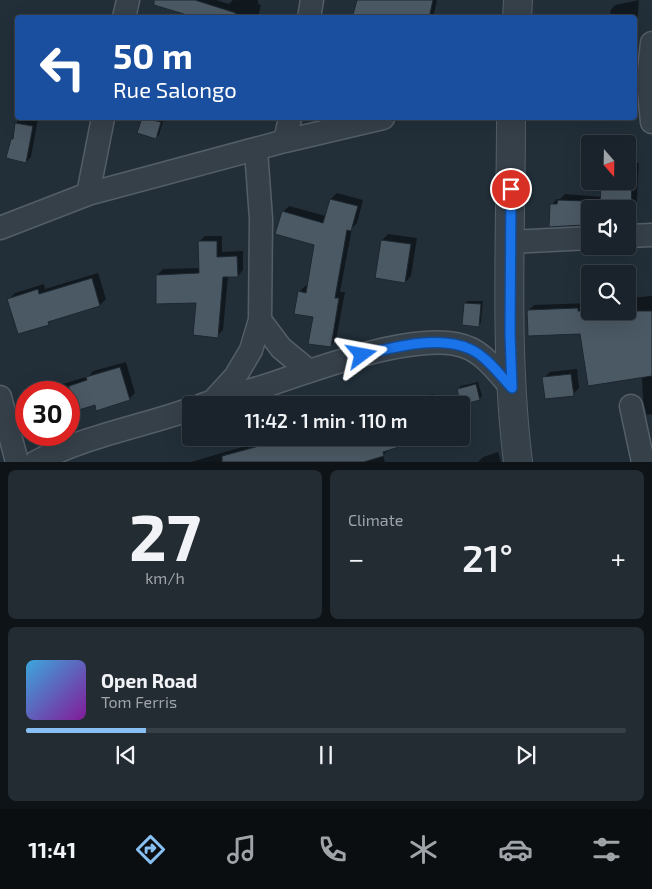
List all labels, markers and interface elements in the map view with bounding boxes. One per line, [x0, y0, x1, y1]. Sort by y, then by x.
text: 50 m [113, 34, 193, 76]
icon: left [30, 35, 95, 100]
text: Rue Salongo [113, 76, 237, 102]
north arrow [581, 135, 636, 190]
map controls [581, 135, 636, 320]
pin [490, 168, 532, 210]
icon: arrive [497, 175, 525, 203]
button: sound [581, 200, 636, 255]
button: search [581, 265, 636, 320]
position arrow [335, 328, 387, 380]
speed limit sign: 30 [15, 381, 80, 446]
text: 11:42 · 1 min · 110 m [245, 409, 407, 432]
text: 27 [129, 496, 201, 574]
text: Climate [348, 510, 403, 529]
text: 21° [462, 534, 513, 580]
text: − [348, 541, 364, 575]
text: + [611, 541, 626, 575]
text: km/h [145, 568, 185, 587]
text: Open Road [101, 669, 197, 692]
text: Tom Ferris [101, 692, 177, 711]
icon: previous [112, 741, 140, 769]
icon: pause [312, 741, 340, 769]
icon: next [512, 741, 540, 769]
icon: directions [133, 832, 168, 867]
icon: music [224, 832, 259, 867]
icon: phone [315, 832, 350, 867]
icon: climate [406, 832, 441, 867]
icon: car [498, 832, 533, 867]
icon: filters [589, 832, 624, 867]
text: 11:41 [28, 836, 76, 862]

